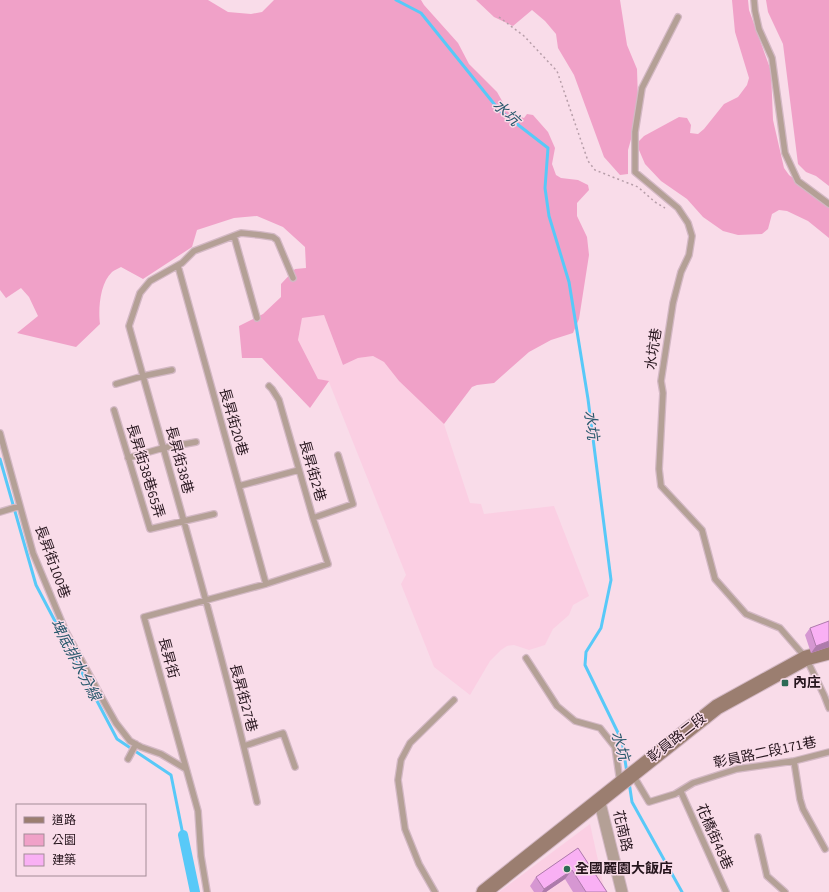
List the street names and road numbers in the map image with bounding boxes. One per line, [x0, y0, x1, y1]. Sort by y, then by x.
street label: 水坑巷 [641, 327, 667, 371]
street label: 長昇街20巷 [214, 386, 252, 458]
street label: 長昇街38巷65弄 [121, 421, 169, 521]
street label: 長昇街38巷 [160, 424, 198, 496]
street label: 長昇街2巷 [294, 438, 330, 504]
street label: 長昇街100巷 [29, 522, 75, 602]
street label: 長昇街 [153, 635, 183, 681]
street label: 長昇街27巷 [224, 662, 262, 734]
street label: 彰員路二段 [643, 709, 711, 767]
street label: 彰員路二段171巷 [712, 732, 818, 774]
street label: 花橋街48巷 [691, 801, 737, 873]
street label: 花南路 [608, 808, 636, 854]

